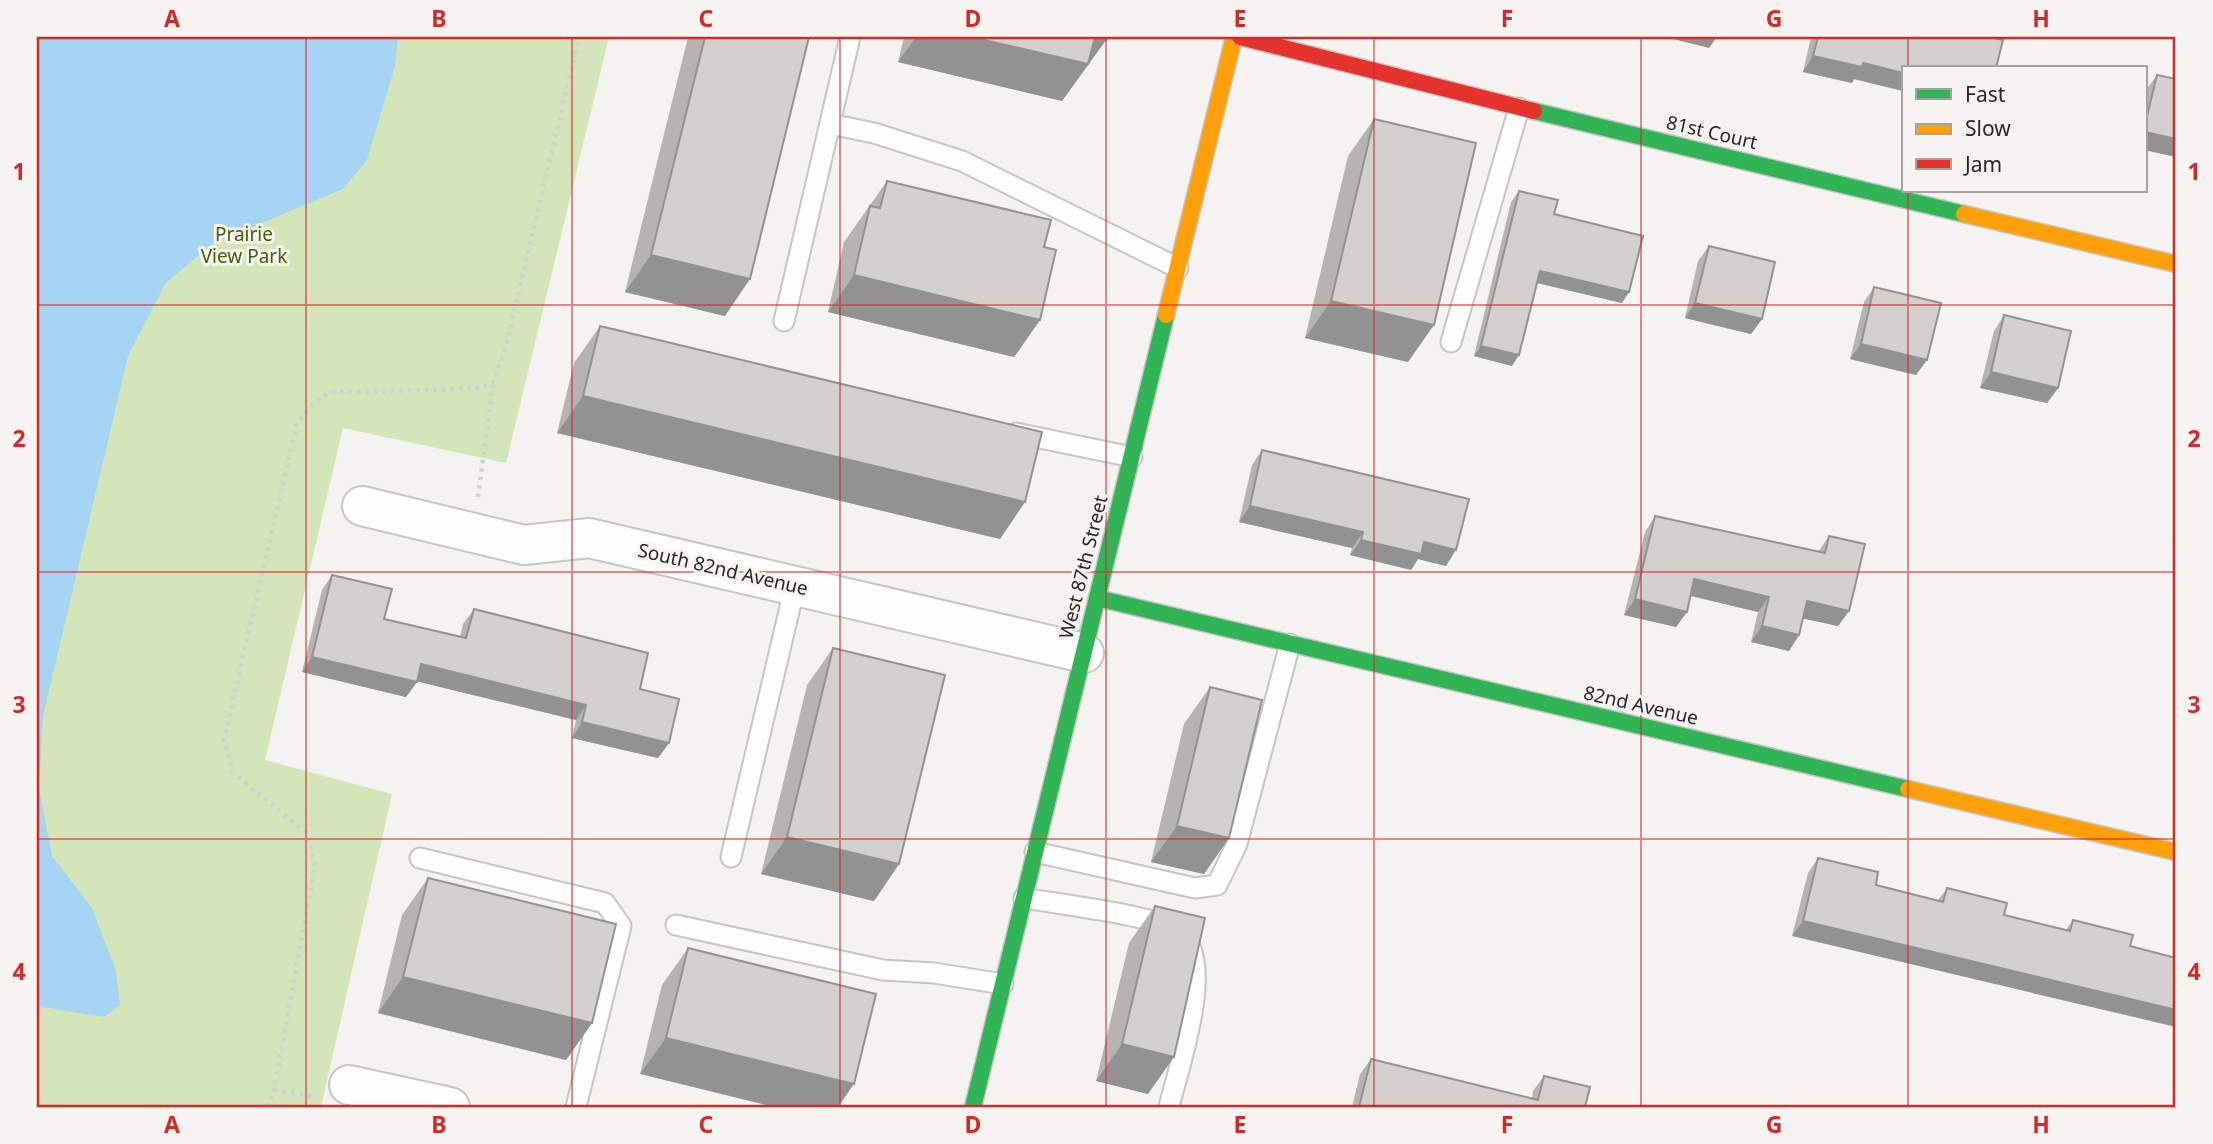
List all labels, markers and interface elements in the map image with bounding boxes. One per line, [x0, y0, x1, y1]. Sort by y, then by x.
text: A [164, 2, 180, 34]
text: B [431, 2, 447, 34]
text: C [699, 2, 714, 34]
text: D [965, 2, 981, 34]
text: E [1234, 2, 1246, 34]
text: F [1501, 2, 1513, 34]
text: G [1766, 2, 1782, 34]
text: H [2032, 2, 2050, 34]
legend [1902, 66, 2146, 192]
text: Fast [1965, 80, 2006, 108]
street label: 81st Court [1664, 109, 1760, 155]
text: Slow [1965, 114, 2011, 142]
text: Jam [1963, 150, 2002, 178]
text: 1 [12, 155, 26, 187]
text: 1 [2187, 155, 2201, 187]
park label: Prairie View Park [201, 221, 287, 269]
text: 2 [12, 422, 26, 454]
text: 2 [2187, 422, 2201, 454]
street label: West 87th Street [1053, 492, 1113, 642]
street label: South 82nd Avenue [635, 537, 811, 601]
street label: 82nd Avenue [1581, 679, 1701, 731]
text: 3 [12, 688, 26, 720]
text: 3 [2187, 688, 2201, 720]
text: 4 [12, 955, 26, 987]
text: 4 [2187, 955, 2201, 987]
text: A [164, 1108, 180, 1140]
text: B [431, 1108, 447, 1140]
text: C [699, 1108, 714, 1140]
text: D [965, 1108, 981, 1140]
text: E [1234, 1108, 1246, 1140]
text: F [1501, 1108, 1513, 1140]
text: G [1766, 1108, 1782, 1140]
text: H [2032, 1108, 2050, 1140]

